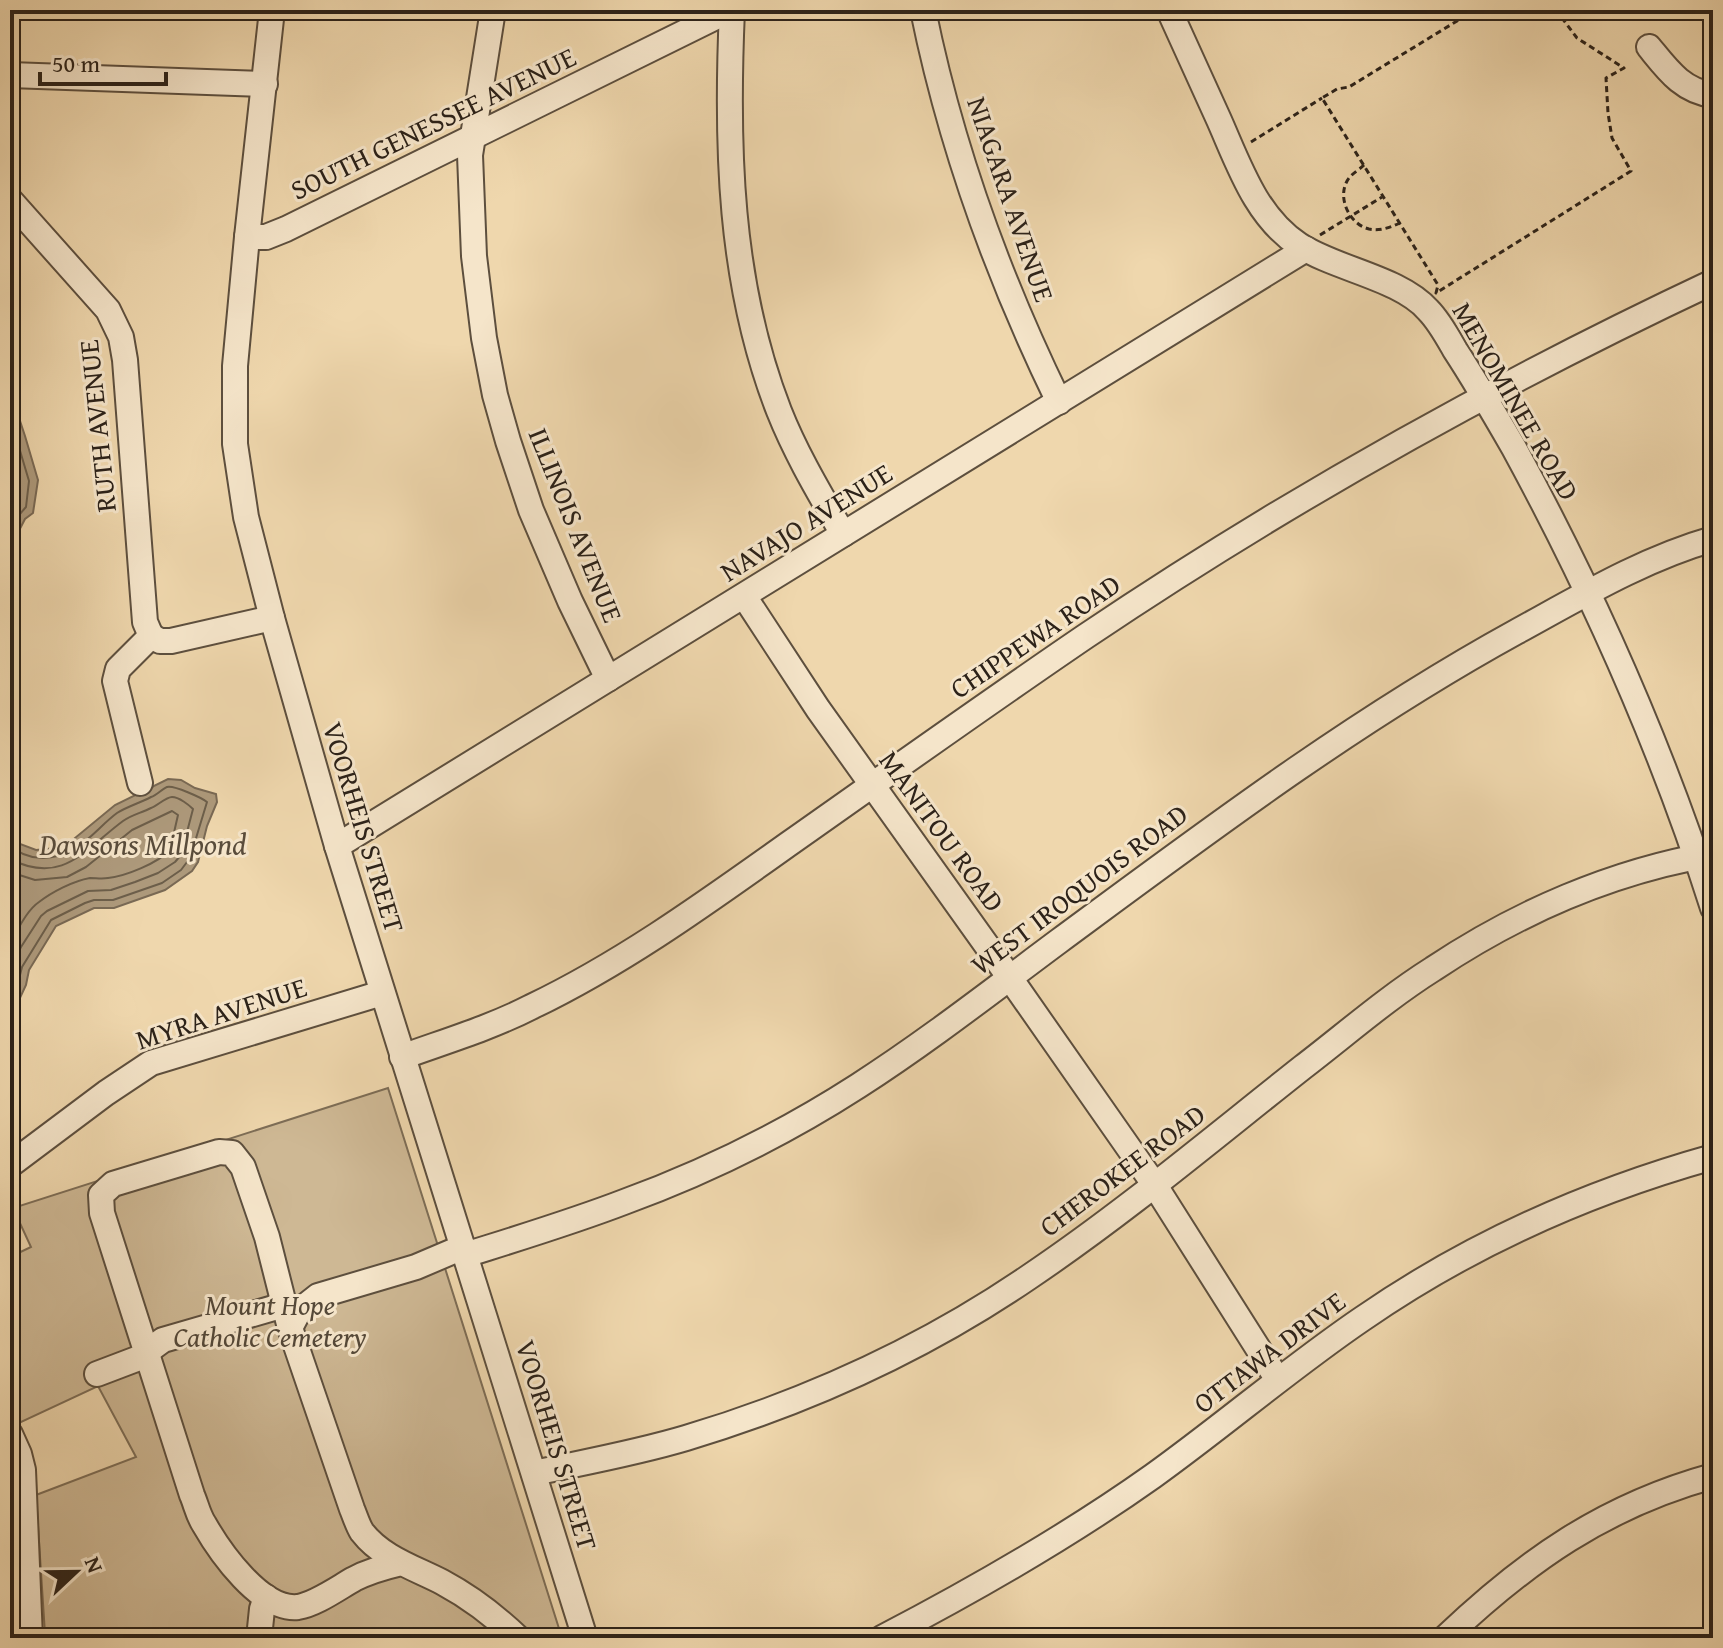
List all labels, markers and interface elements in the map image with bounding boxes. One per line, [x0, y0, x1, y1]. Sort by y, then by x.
scale bar [40, 36, 166, 86]
street label: SOUTH GENESSEE AVENUE [283, 36, 582, 210]
text: 50 m [52, 46, 100, 81]
street label: NIAGARA AVENUE [957, 91, 1066, 307]
street label: MENOMINEE ROAD [1443, 294, 1590, 508]
street label: RUTH AVENUE [67, 338, 126, 514]
street label: ILLINOIS AVENUE [519, 421, 634, 628]
street label: NAVAJO AVENUE [712, 452, 900, 591]
street label: CHIPPEWA ROAD [941, 563, 1128, 708]
street label: VOORHEIS STREET [313, 717, 416, 937]
street label: MANITOU ROAD [870, 742, 1015, 920]
street label: WEST IROQUOIS ROAD [962, 793, 1196, 984]
water label: Dawsons Millpond [38, 822, 247, 866]
street label: MYRA AVENUE [130, 966, 311, 1059]
street label: CHEROKEE ROAD [1030, 1094, 1213, 1246]
street label: OTTAWA DRIVE [1184, 1281, 1353, 1422]
park label: Mount Hope Catholic Cemetery [173, 1284, 367, 1357]
street label: VOORHEIS STREET [506, 1335, 609, 1555]
north arrow [36, 1532, 116, 1612]
text: N [77, 1552, 112, 1578]

